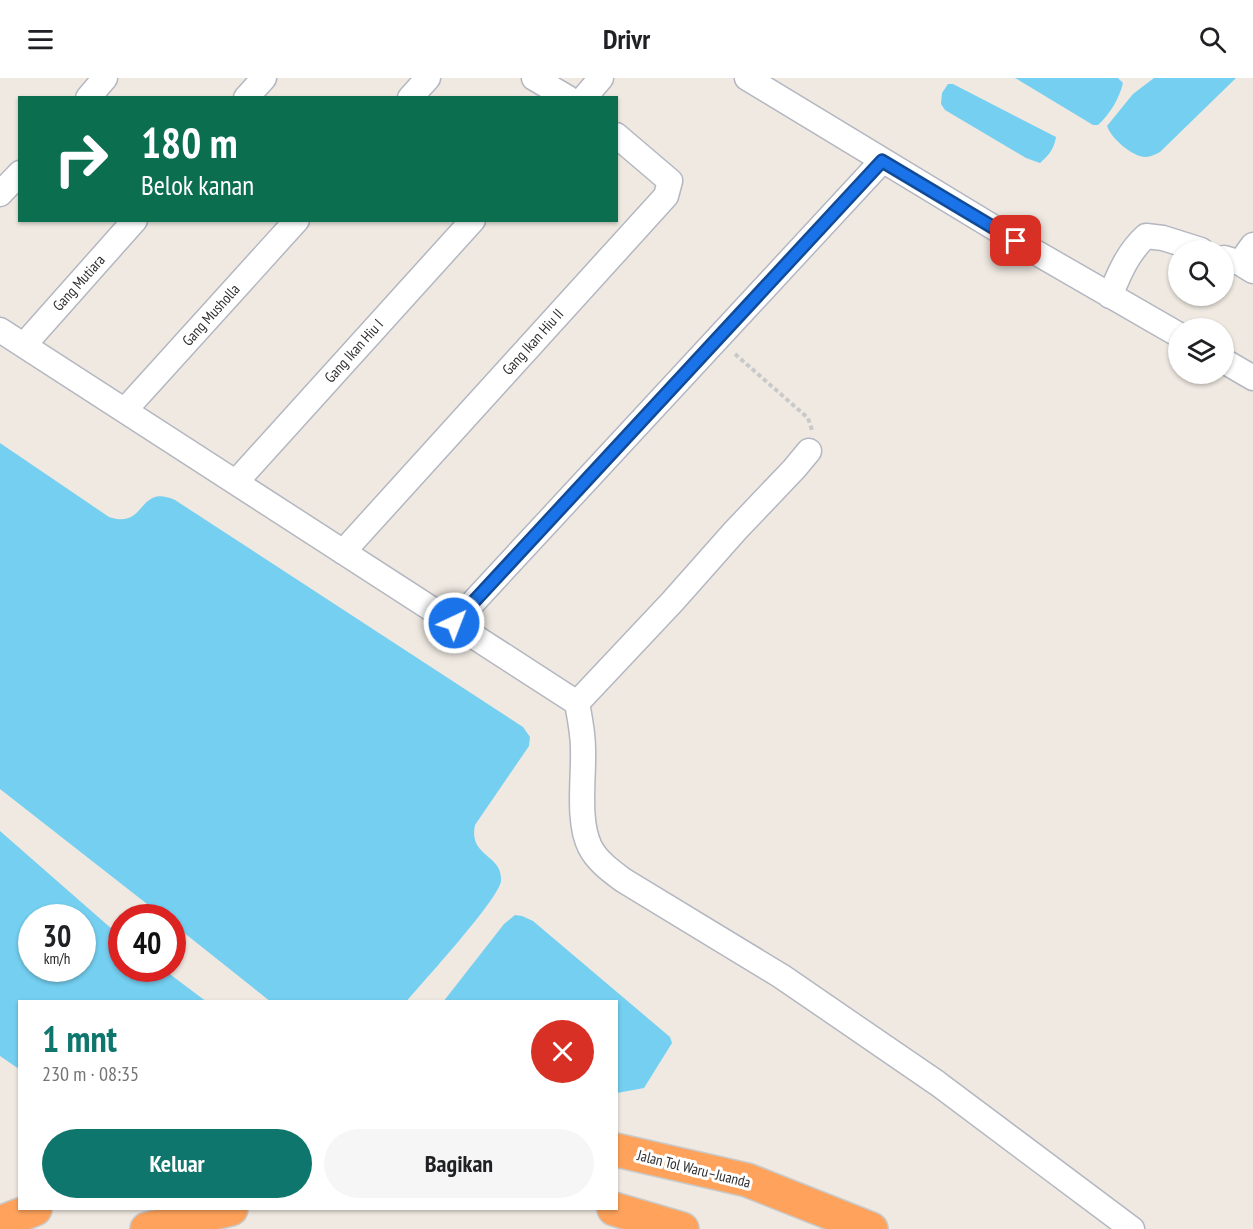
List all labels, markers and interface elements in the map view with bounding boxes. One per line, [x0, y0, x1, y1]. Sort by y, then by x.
text: Drivr [603, 22, 650, 56]
icon: menu [24, 23, 57, 56]
icon: search [1196, 23, 1229, 56]
text: 180 m [141, 115, 238, 170]
icon: right [42, 120, 120, 198]
text: Belok kanan [141, 168, 254, 202]
pin [990, 215, 1041, 266]
icon: arrive [999, 224, 1032, 257]
map controls [1168, 240, 1234, 384]
button: search [1168, 240, 1234, 306]
street label: Gang Mutiara [48, 251, 109, 315]
street label: Gang Musholla [178, 280, 243, 350]
street label: Gang Ikan Hiu II [498, 305, 567, 379]
street label: Gang Ikan Hiu I [320, 315, 387, 386]
button: layers [1168, 318, 1234, 384]
position arrow [422, 591, 486, 655]
speed limit sign: 40 [108, 904, 186, 982]
text: 30 [43, 916, 71, 955]
text: km/h [44, 949, 70, 968]
text: 1 mnt [42, 1015, 117, 1062]
button: close [531, 1020, 594, 1083]
text: 230 m · 08:35 [42, 1061, 139, 1087]
button: Keluar [42, 1129, 312, 1198]
button: Bagikan [324, 1129, 594, 1198]
street label: Jalan Tol Waru–Juanda [635, 1145, 753, 1192]

